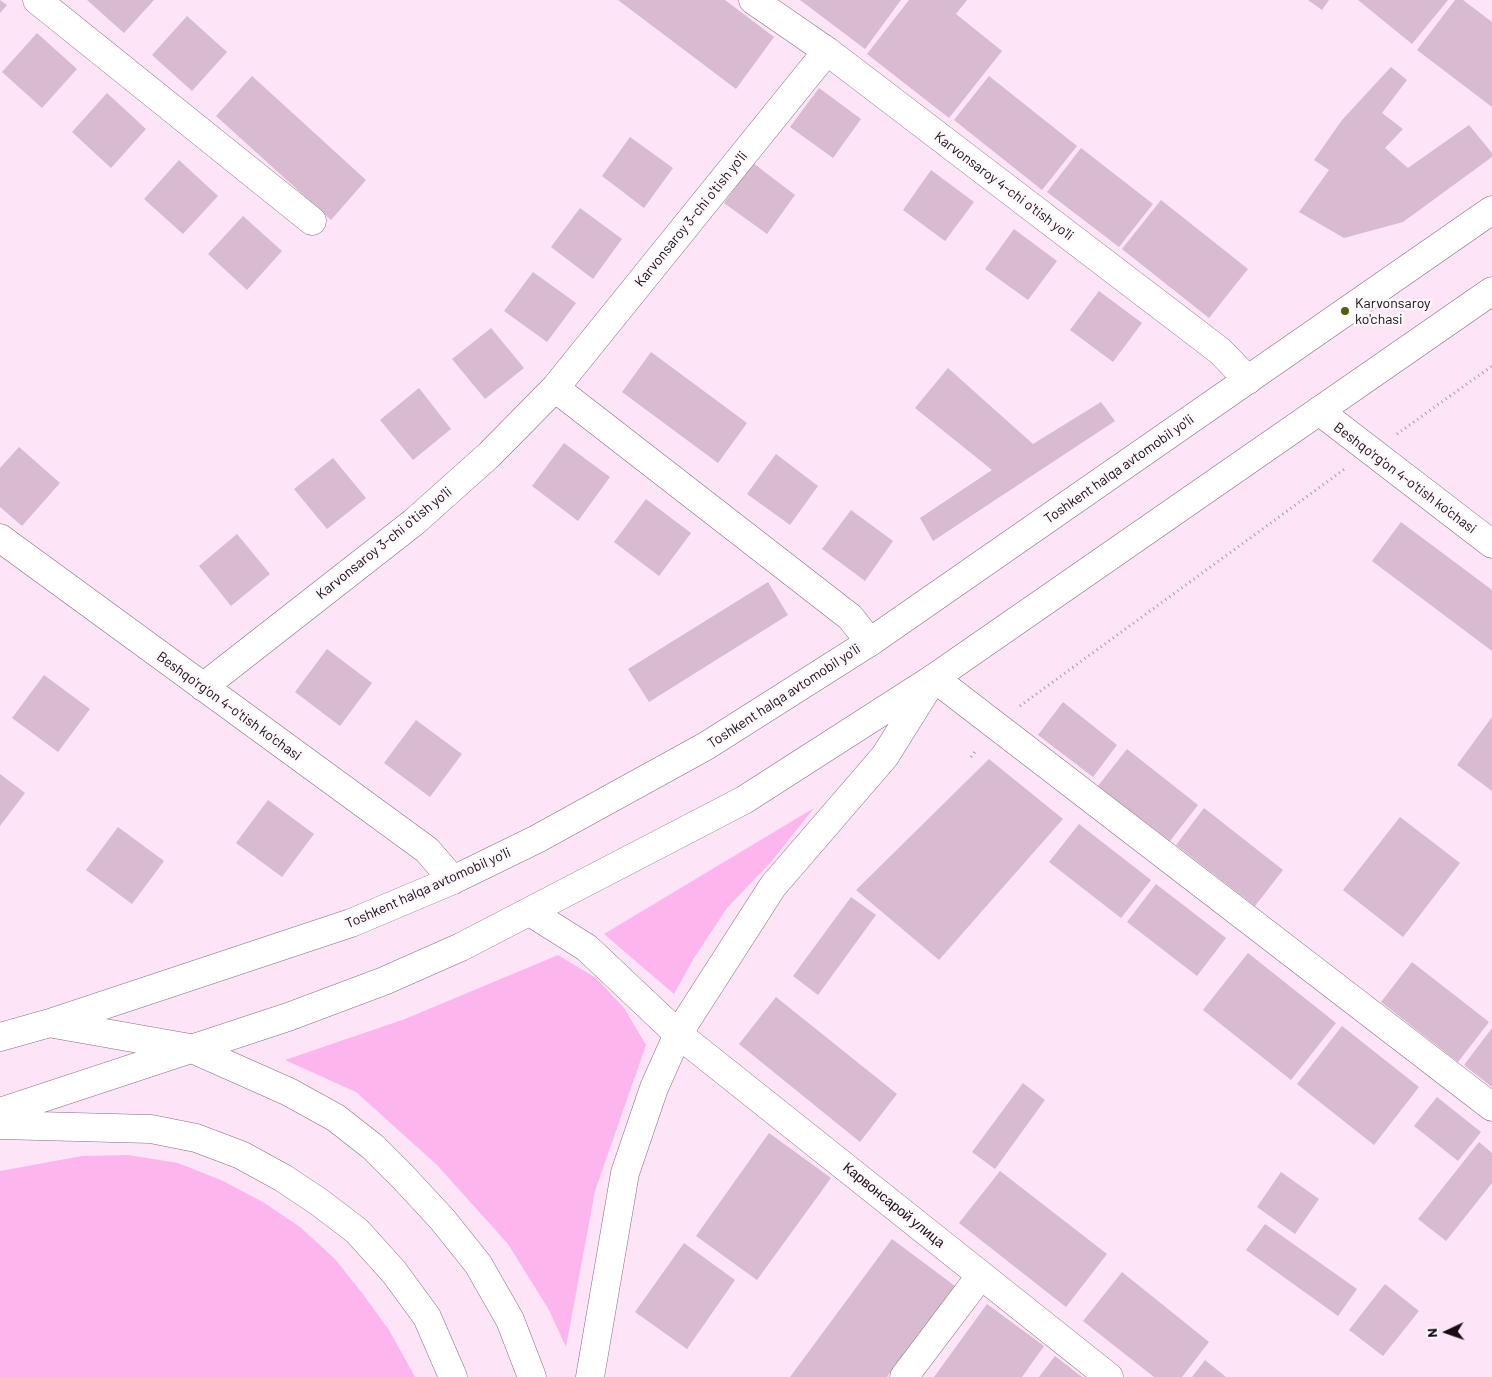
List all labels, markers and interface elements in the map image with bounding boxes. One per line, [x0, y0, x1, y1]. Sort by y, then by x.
street label: Karvonsaroy 4-chi o'tish yo'li [931, 128, 1077, 244]
street label: Karvonsaroy 3-chi o'tish yo'li [631, 148, 751, 290]
place label: Karvonsaroy ko'chasi [1355, 295, 1431, 328]
marker: Karvonsaroy ko'chasi [1339, 305, 1351, 317]
street label: Toshkent halqa avtomobil yo'li [1041, 411, 1197, 527]
street label: Beshqo'rg'on 4-o'tish ko'chasi [1330, 419, 1480, 537]
street label: Karvonsaroy 3-chi o'tish yo'li [313, 483, 455, 603]
street label: Toshkent halqa avtomobil yo'li [704, 640, 864, 752]
street label: Beshqo'rg'on 4-o'tish ko'chasi [154, 648, 304, 764]
street label: Toshkent halqa avtomobil yo'li [343, 844, 513, 932]
street label: Карвонсарой улица [840, 1159, 948, 1251]
north arrow [1422, 1307, 1472, 1357]
text: N [1423, 1328, 1440, 1338]

